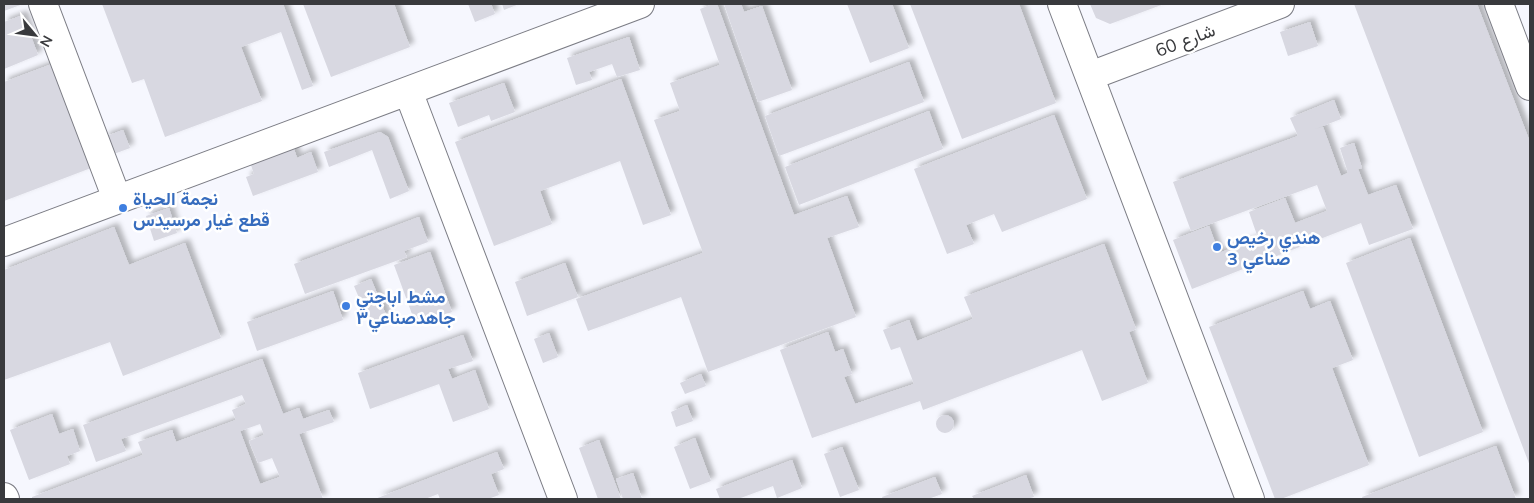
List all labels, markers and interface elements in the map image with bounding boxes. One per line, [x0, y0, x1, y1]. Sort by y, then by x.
north arrow [10, 10, 60, 60]
street label: شارع 60 [1152, 18, 1219, 63]
text: N [36, 32, 57, 50]
place label: نجمة الحياة قطع غيار مرسيدس [133, 187, 270, 232]
marker: نجمة الحياة قطع غيار مرسيدس [117, 202, 129, 214]
place label: هندي رخيص صناعي 3 [1227, 226, 1320, 274]
marker: هندي رخيص صناعي 3 [1211, 241, 1223, 253]
place label: مشط اباجتي جاهدصناعي٣ [356, 285, 456, 333]
marker: مشط اباجتي جاهدصناعي٣ [340, 300, 352, 312]

